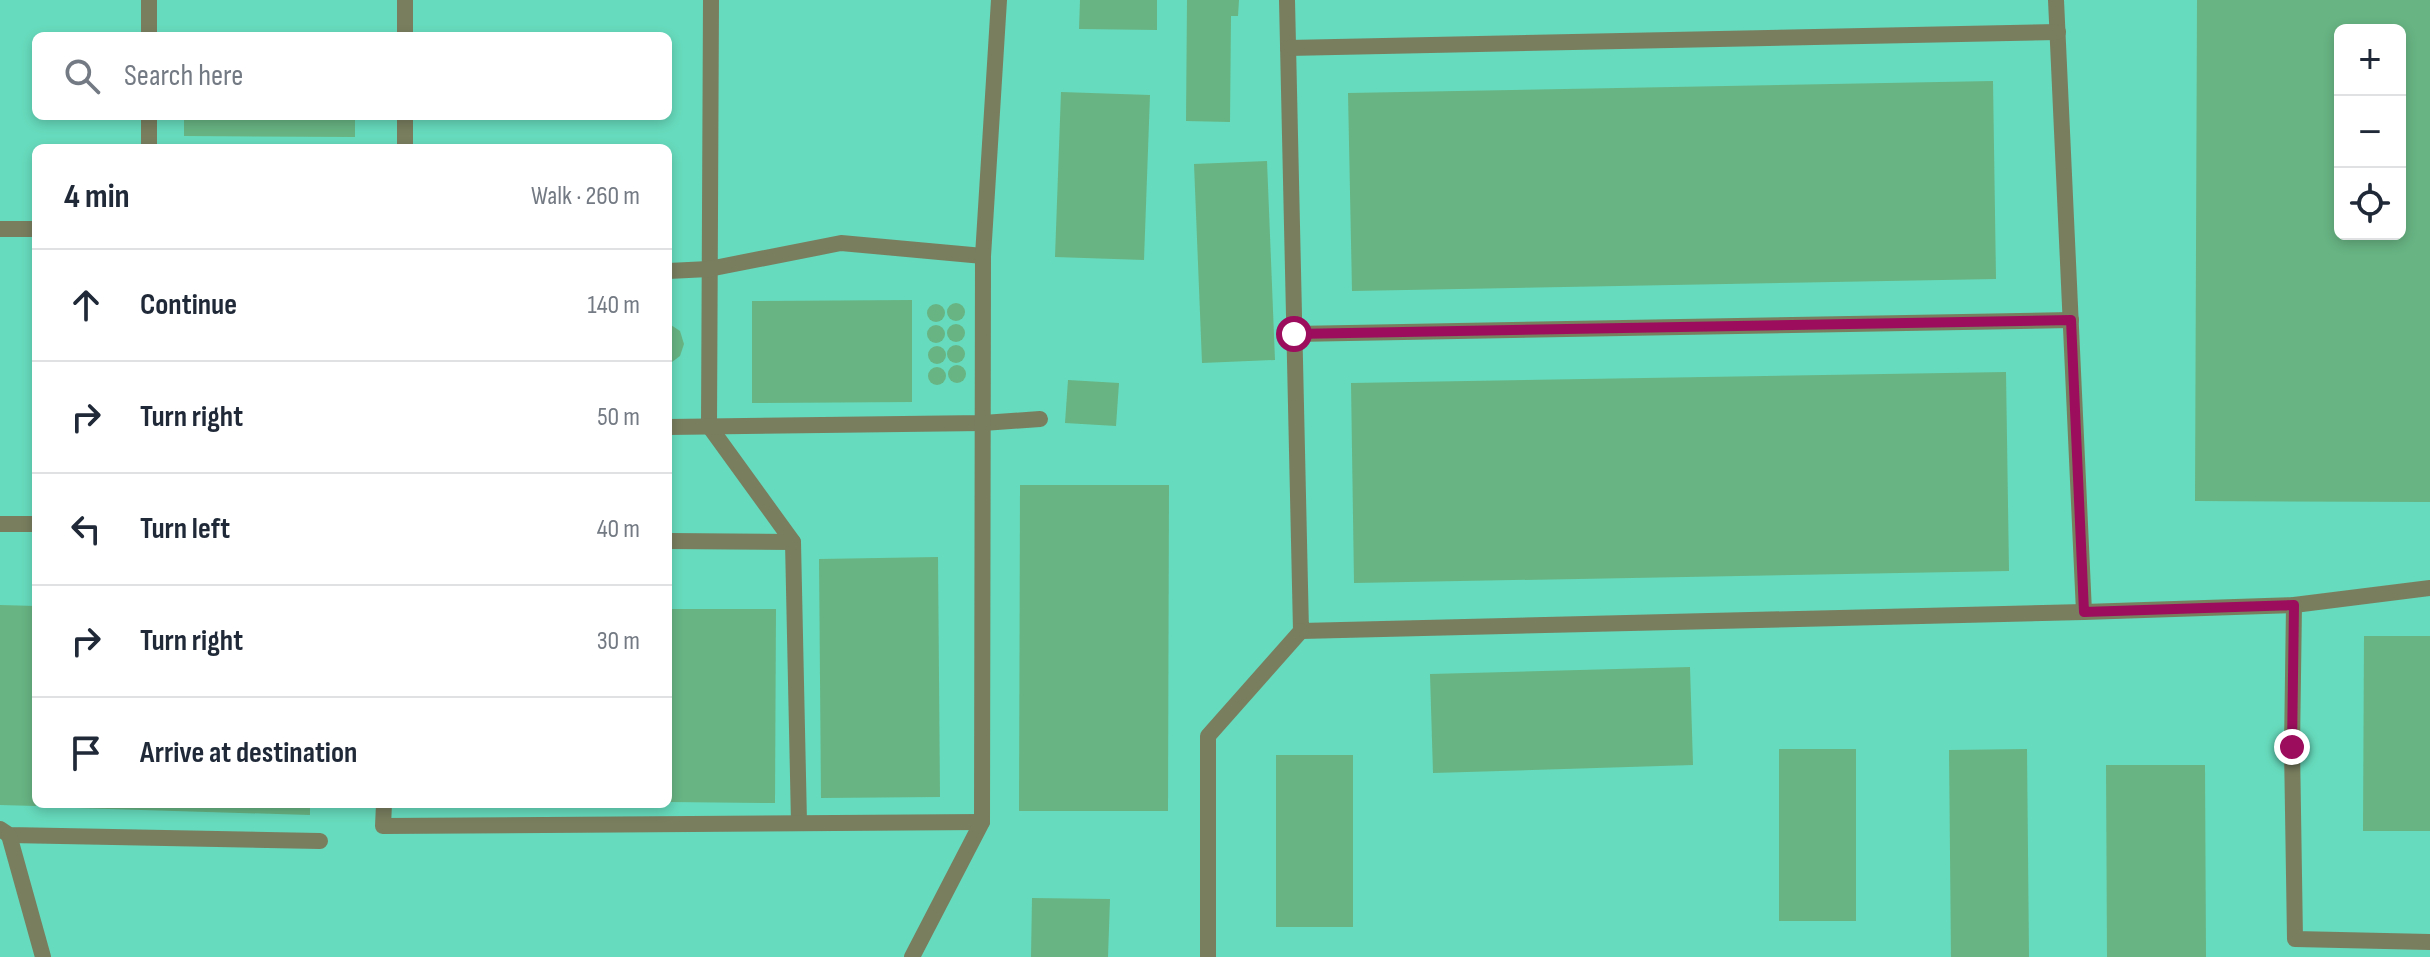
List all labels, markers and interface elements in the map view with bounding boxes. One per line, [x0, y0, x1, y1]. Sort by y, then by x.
map controls [2334, 24, 2406, 240]
button: + [2334, 24, 2406, 96]
search box [32, 32, 672, 120]
icon: search [60, 54, 104, 98]
text: Search here [124, 58, 243, 94]
button: − [2334, 96, 2406, 168]
button: locate [2334, 168, 2406, 240]
text: 4 min [64, 176, 130, 217]
text: Walk · 260 m [531, 181, 640, 212]
icon: ahead [64, 283, 108, 327]
text: Continue [140, 287, 237, 323]
text: 140 m [588, 290, 640, 321]
route start [1276, 316, 1312, 352]
icon: right [64, 395, 108, 439]
text: Turn right [140, 399, 243, 435]
text: 50 m [597, 402, 640, 433]
icon: left [64, 507, 108, 551]
text: Turn left [140, 511, 230, 547]
text: 40 m [597, 514, 640, 545]
icon: right [64, 619, 108, 663]
text: Turn right [140, 623, 243, 659]
text: 30 m [597, 626, 640, 657]
route end [2274, 729, 2310, 765]
icon: arrive [64, 731, 108, 775]
text: Arrive at destination [140, 735, 357, 771]

